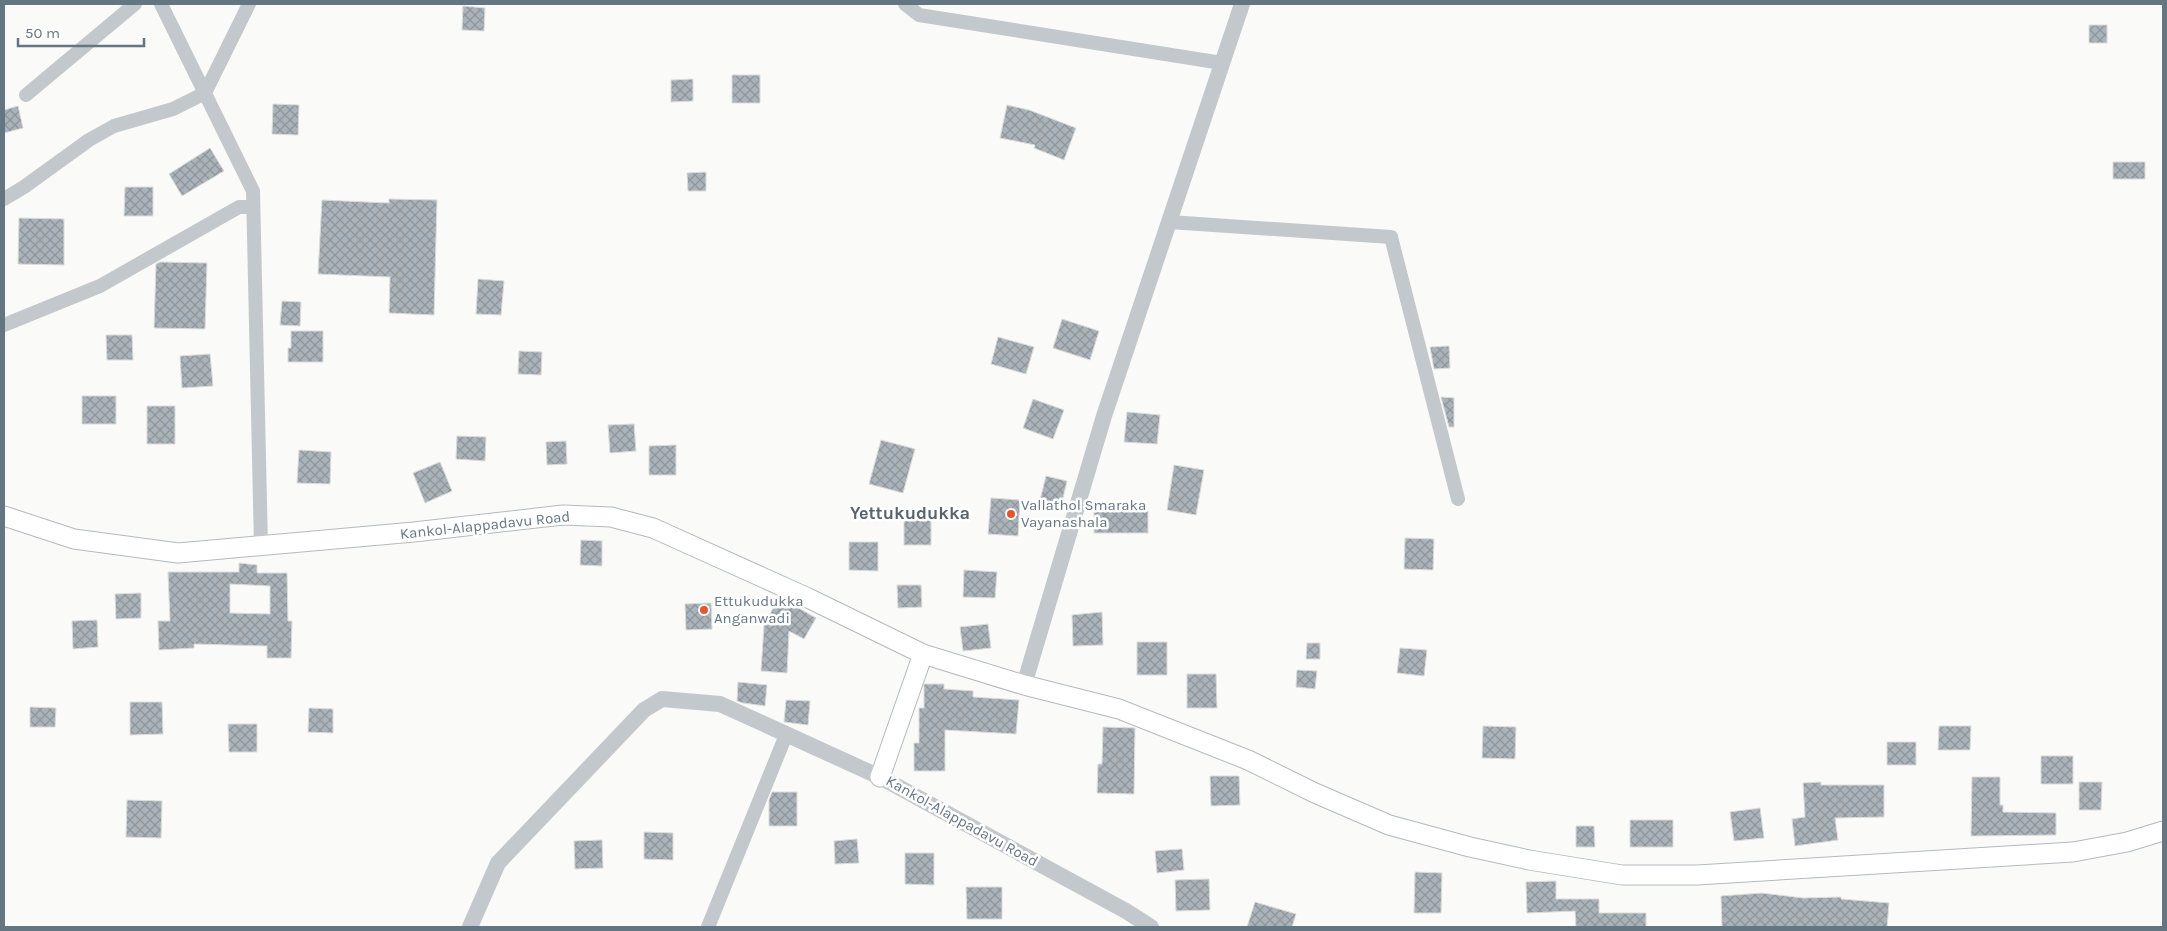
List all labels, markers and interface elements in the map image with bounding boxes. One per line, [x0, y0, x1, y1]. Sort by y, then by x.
scale bar [18, 15, 144, 47]
text: 50 m [25, 24, 60, 42]
place label: Vallathol Smaraka Vayanashala [1021, 496, 1146, 531]
district label: Yettukudukka [850, 502, 970, 524]
street label: Kankol-Alappadavu Road [399, 507, 571, 543]
marker: Vallathol Smaraka Vayanashala [1005, 508, 1017, 520]
place label: Ettukudukka Anganwadi [714, 592, 803, 627]
marker: Ettukudukka Anganwadi [698, 604, 710, 616]
street label: Kankol-Alappadavu Road [883, 772, 1041, 870]

